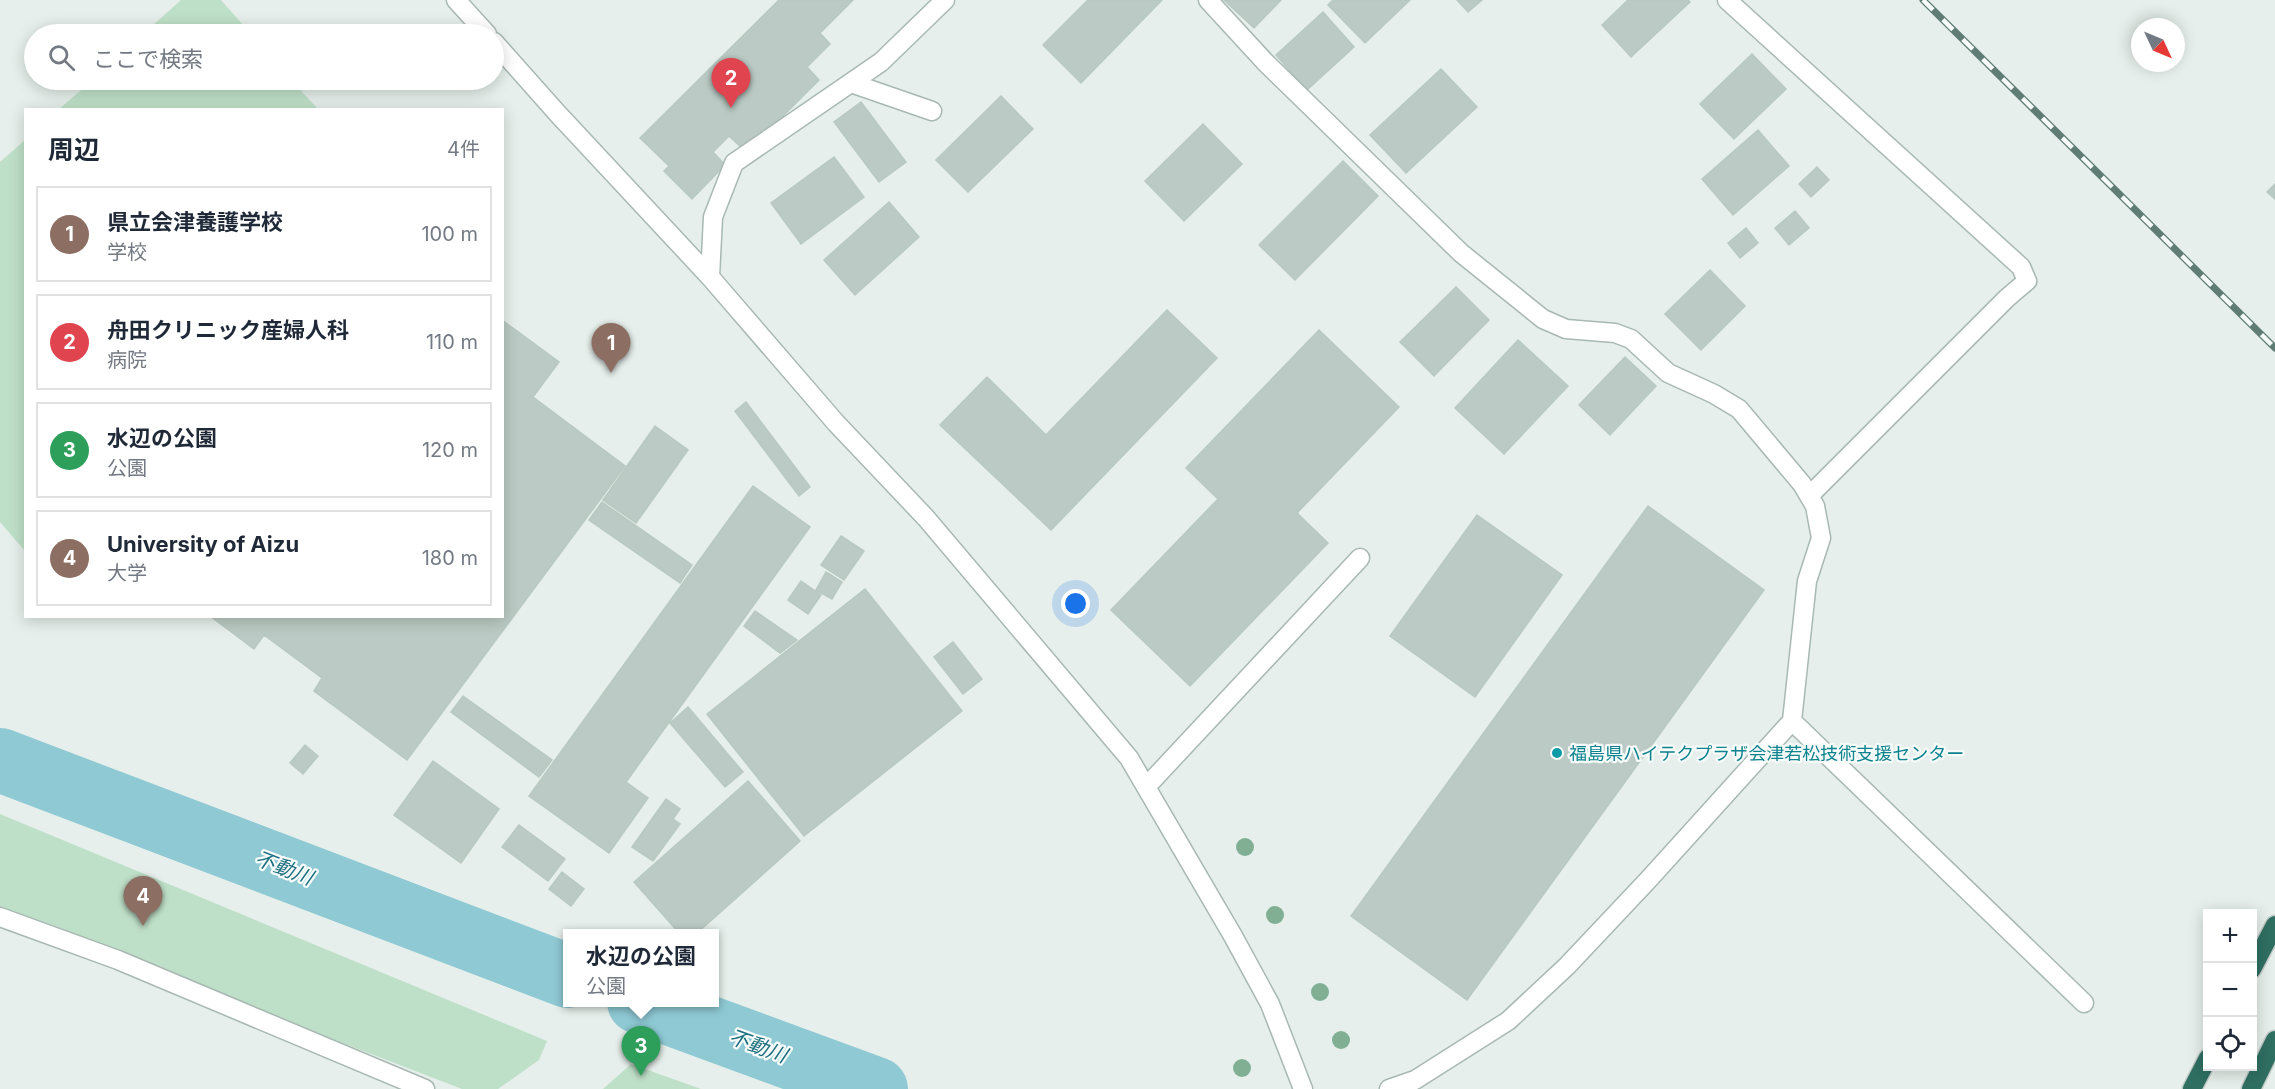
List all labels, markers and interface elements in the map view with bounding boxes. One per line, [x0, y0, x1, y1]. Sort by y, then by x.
north arrow [2131, 18, 2185, 72]
search box [24, 24, 504, 90]
icon: search [45, 41, 78, 74]
text: ここで検索 [93, 46, 203, 72]
pin: 2 [712, 58, 750, 108]
text: 周辺 [48, 134, 100, 165]
text: 4件 [447, 137, 480, 161]
text: 県立会津養護学校 [107, 209, 283, 235]
text: 1 [65, 222, 74, 246]
text: 100 m [421, 222, 478, 246]
text: 学校 [107, 240, 147, 264]
text: 舟田クリニック産婦人科 [107, 317, 349, 343]
pin: 1 [592, 324, 630, 373]
text: 2 [63, 330, 76, 354]
text: 110 m [426, 330, 478, 354]
text: 病院 [107, 348, 147, 372]
text: 水辺の公園 [107, 425, 217, 451]
text: 3 [63, 438, 76, 462]
text: 120 m [422, 438, 478, 462]
text: 公園 [107, 456, 147, 480]
text: University of Aizu [107, 531, 299, 557]
text: 4 [63, 546, 76, 570]
text: 180 m [422, 546, 478, 570]
text: 大学 [107, 561, 147, 585]
your location [1061, 589, 1090, 618]
place label: 福島県ハイテクプラザ会津若松技術支援センター [1569, 743, 1964, 764]
marker: 福島県ハイテクプラザ会津若松技術支援センター [1550, 746, 1564, 760]
water label: 不動川 [252, 846, 318, 891]
pin: 4 [124, 876, 162, 926]
map controls [2203, 909, 2257, 1071]
button: + [2203, 909, 2257, 963]
popup [563, 929, 719, 1007]
text: 水辺の公園 [586, 943, 696, 969]
button: − [2203, 963, 2257, 1017]
text: 公園 [586, 974, 626, 998]
button: locate [2203, 1017, 2257, 1071]
water label: 不動川 [726, 1024, 792, 1068]
pin: 3 [622, 1026, 660, 1076]

